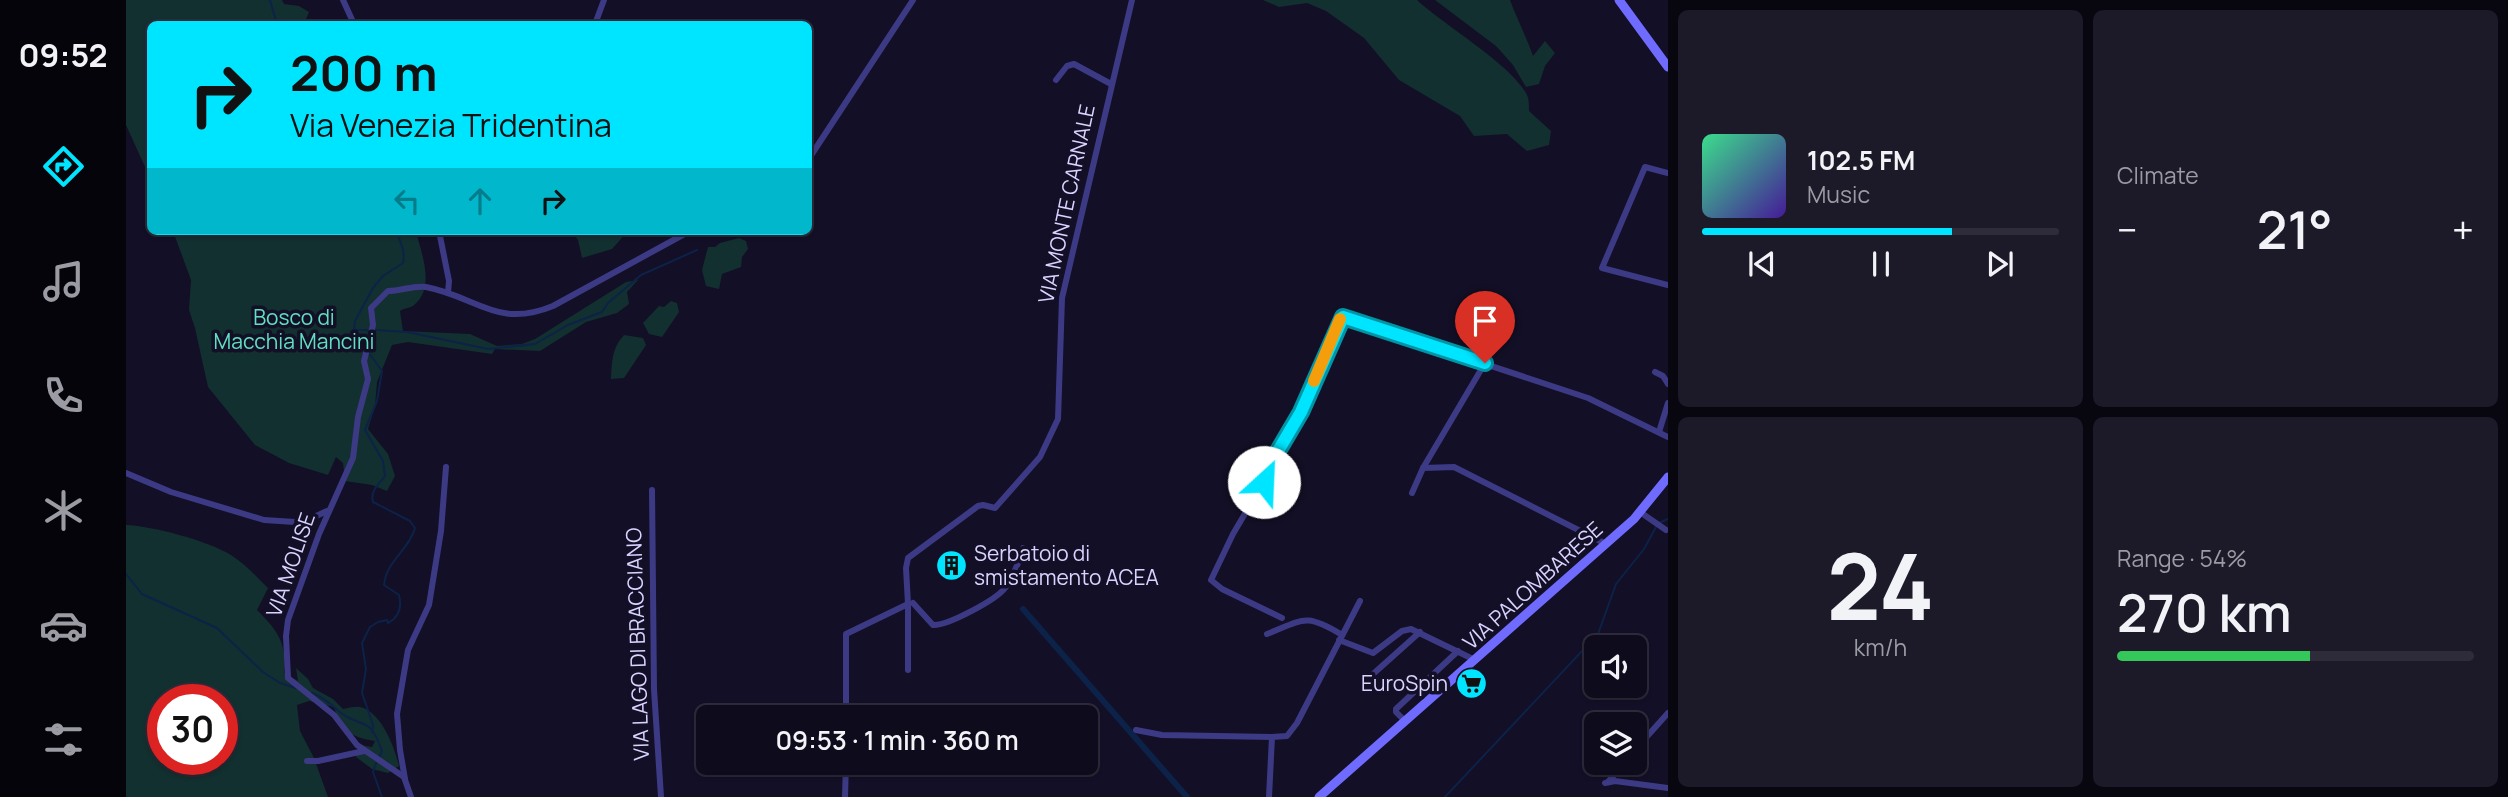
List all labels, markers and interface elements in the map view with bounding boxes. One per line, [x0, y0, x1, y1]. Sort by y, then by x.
text: 09:52 [19, 33, 107, 77]
text: 200 m [290, 39, 438, 106]
icon: right [175, 49, 266, 140]
street label: VIA MONTE CARNALE [1031, 102, 1101, 306]
text: Via Venezia Tridentina [290, 103, 612, 147]
icon: directions [39, 142, 88, 191]
text: 102.5 FM [1807, 142, 1915, 178]
text: Climate [2117, 159, 2199, 191]
text: Music [1807, 178, 1870, 210]
icon: left [388, 182, 426, 220]
icon: ahead [461, 182, 499, 220]
icon: right [534, 182, 572, 220]
text: 21° [2257, 194, 2333, 265]
text: − [2117, 203, 2138, 255]
text: + [2452, 203, 2474, 255]
icon: previous [1743, 245, 1781, 283]
icon: pause [1862, 245, 1900, 283]
icon: next [1981, 245, 2019, 283]
icon: music [39, 257, 88, 306]
pin [1455, 291, 1515, 363]
icon: arrive [1466, 302, 1504, 340]
park label: Bosco di Macchia Mancini [214, 303, 374, 355]
icon: phone [39, 371, 88, 420]
position arrow [1227, 445, 1301, 519]
icon: climate [39, 486, 88, 535]
street label: VIA MOLISE [259, 509, 321, 621]
street label: VIA PALOMBARESE [1456, 515, 1608, 656]
text: 24 [1827, 523, 1934, 647]
street label: VIA LAGO DI BRACCIANO [619, 527, 655, 761]
place label: Serbatoio di smistamento ACEA [974, 539, 1159, 591]
text: Range · 54% [2117, 542, 2247, 574]
building icon: Serbatoio di smistamento ACEA [934, 549, 968, 583]
text: 270 km [2117, 577, 2292, 648]
icon: car [39, 601, 88, 650]
text: km/h [1854, 631, 1907, 663]
map controls [1584, 635, 1647, 775]
button: sound [1584, 635, 1647, 698]
supermarket icon: EuroSpin [1454, 667, 1488, 701]
place label: EuroSpin [1361, 669, 1448, 697]
speed limit sign: 30 [147, 684, 238, 775]
button: layers [1584, 712, 1647, 775]
icon: filters [39, 715, 88, 764]
text: 09:53 · 1 min · 360 m [775, 722, 1019, 758]

